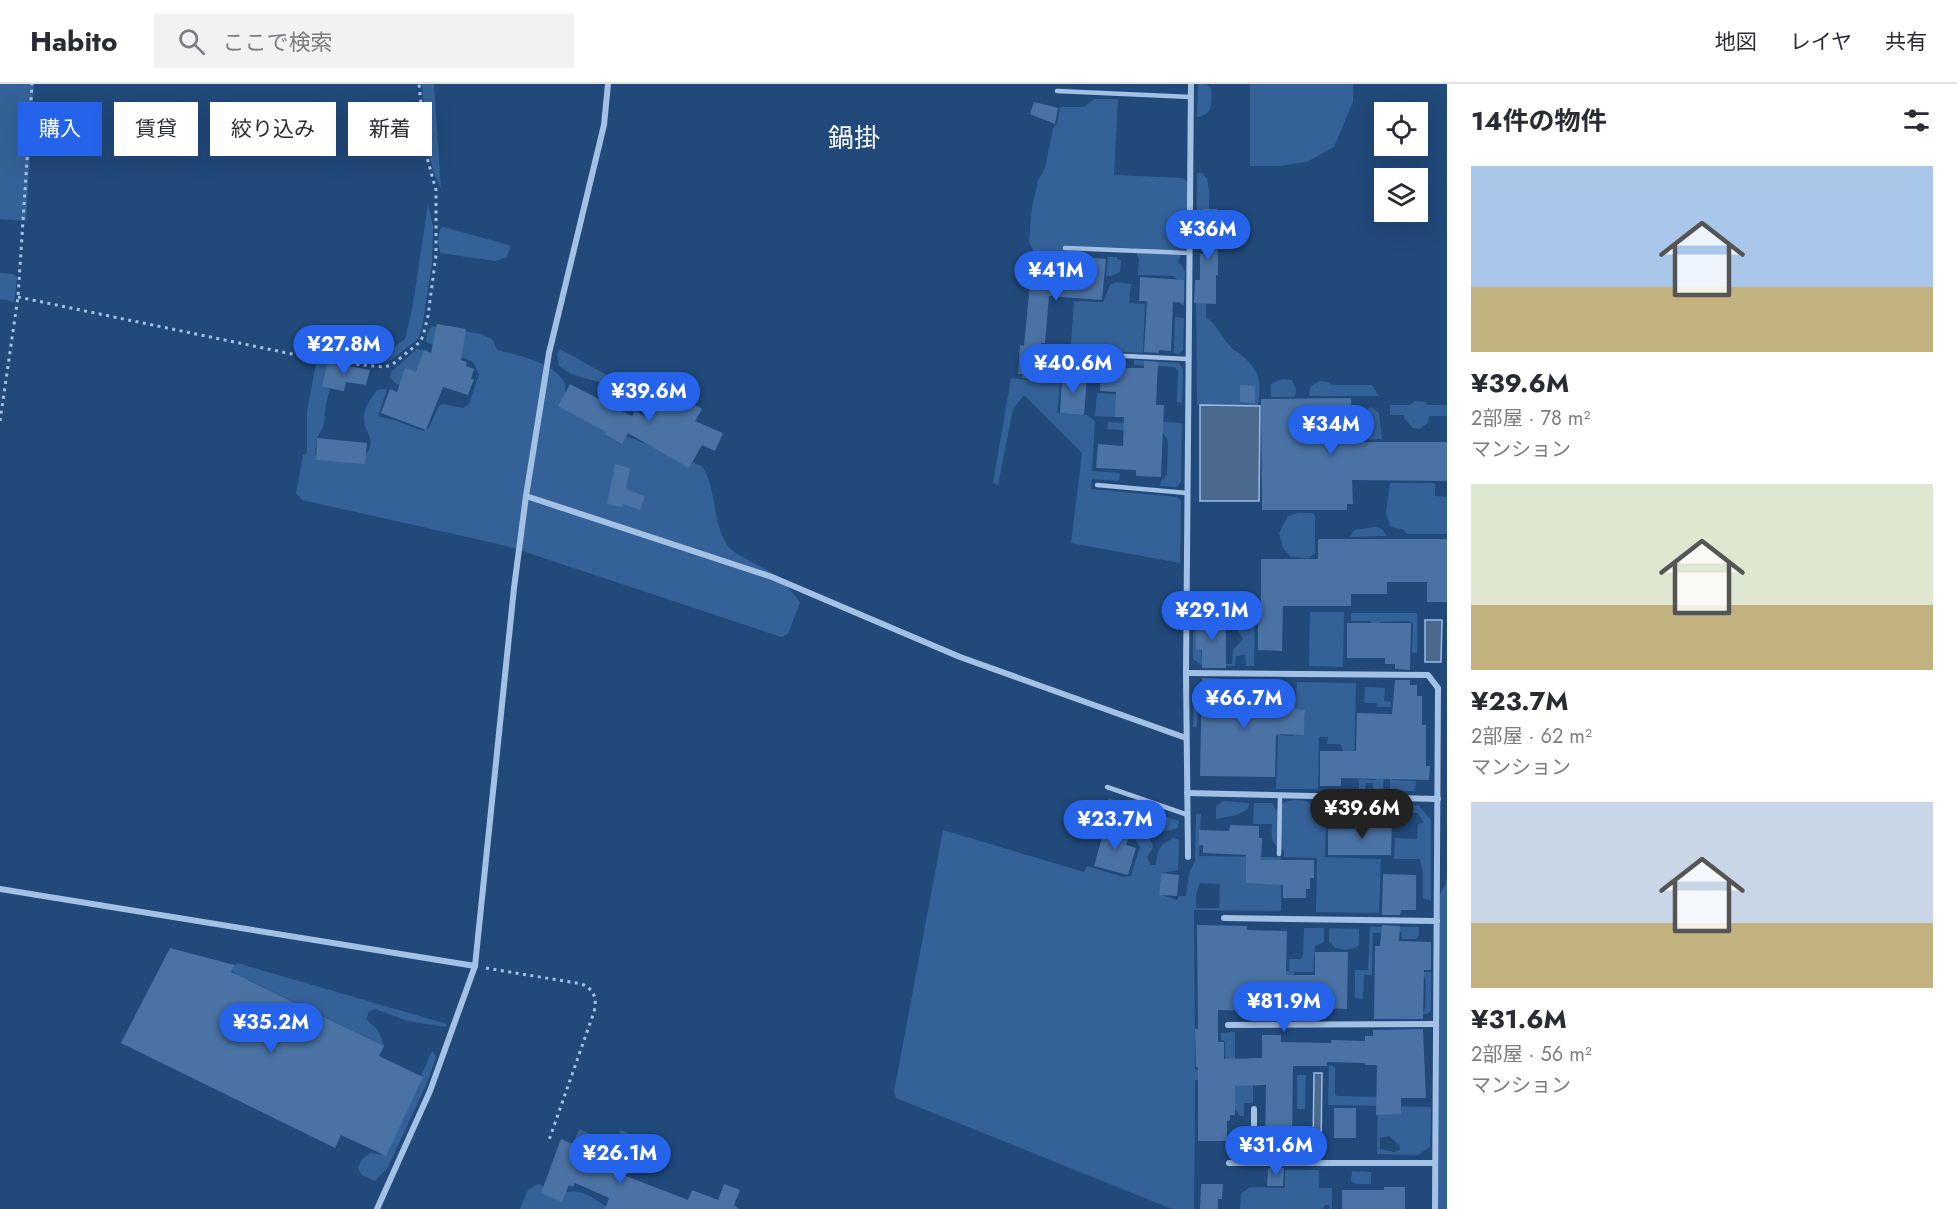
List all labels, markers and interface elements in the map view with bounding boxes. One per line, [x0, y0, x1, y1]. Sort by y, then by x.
search box [154, 14, 574, 68]
text: Habito [30, 21, 118, 62]
icon: search [175, 25, 208, 58]
text: ここで検索 [223, 26, 333, 58]
text: 地図 [1715, 27, 1757, 57]
text: レイヤ [1790, 27, 1852, 57]
text: 共有 [1885, 27, 1927, 57]
chip: 購入 [18, 102, 102, 156]
chip: 賃貸 [114, 102, 198, 156]
chip: 絞り込み [210, 102, 336, 156]
chip: 新着 [348, 102, 432, 156]
map controls [1374, 102, 1428, 222]
button: locate [1374, 102, 1428, 156]
text: 14件の物件 [1471, 102, 1606, 140]
icon: filters [1900, 104, 1933, 137]
district label: 鍋掛 [828, 119, 880, 157]
button: layers [1374, 168, 1428, 222]
icon: home [1648, 205, 1756, 313]
pin: ¥36M [1172, 210, 1244, 261]
text: ¥36M [1180, 215, 1237, 244]
pin: ¥41M [1020, 251, 1092, 302]
text: ¥41M [1028, 256, 1084, 285]
pin: ¥27.8M [295, 325, 393, 376]
text: ¥27.8M [307, 330, 381, 359]
pin: ¥40.6M [1024, 344, 1122, 395]
text: ¥40.6M [1034, 349, 1112, 378]
text: ¥39.6M [1471, 364, 1569, 402]
pin: ¥39.6M [600, 372, 698, 423]
text: ¥39.6M [611, 377, 687, 406]
text: 2部屋 · 78 m² [1471, 404, 1590, 433]
pin: ¥34M [1295, 405, 1367, 456]
text: ¥34M [1302, 410, 1360, 439]
text: マンション [1471, 435, 1571, 464]
icon: home [1648, 523, 1756, 631]
pin: ¥29.1M [1163, 591, 1261, 642]
text: ¥29.1M [1176, 596, 1248, 625]
pin: ¥66.7M [1195, 679, 1293, 730]
text: ¥23.7M [1471, 682, 1568, 720]
text: ¥66.7M [1206, 684, 1282, 713]
text: 2部屋 · 62 m² [1471, 722, 1592, 751]
text: マンション [1471, 753, 1571, 782]
pin: ¥39.6M [1313, 789, 1411, 840]
text: ¥39.6M [1324, 794, 1400, 823]
pin: ¥23.7M [1066, 800, 1164, 851]
text: ¥23.7M [1078, 805, 1152, 834]
icon: home [1648, 841, 1756, 949]
pin: ¥81.9M [1235, 982, 1333, 1033]
text: ¥81.9M [1247, 987, 1321, 1016]
text: ¥31.6M [1471, 1000, 1567, 1038]
pin: ¥35.2M [222, 1003, 320, 1054]
text: ¥35.2M [233, 1008, 309, 1037]
text: 2部屋 · 56 m² [1471, 1040, 1592, 1069]
text: マンション [1471, 1071, 1571, 1100]
pin: ¥31.6M [1227, 1126, 1325, 1177]
text: ¥31.6M [1239, 1131, 1313, 1160]
pin: ¥26.1M [571, 1134, 669, 1185]
text: ¥26.1M [583, 1139, 657, 1168]

